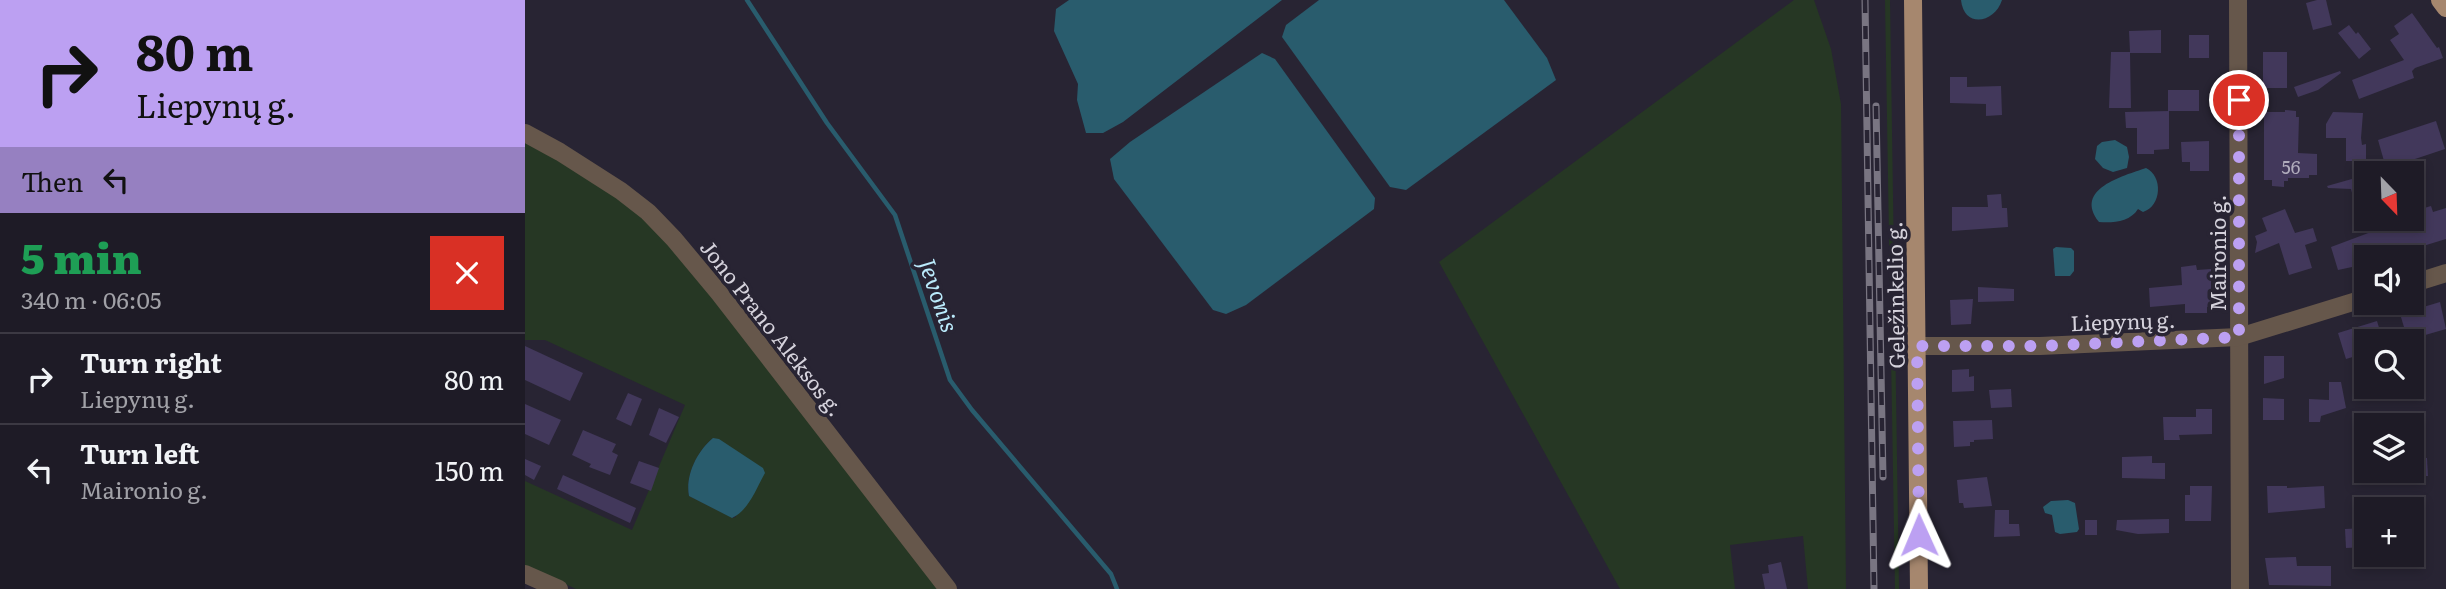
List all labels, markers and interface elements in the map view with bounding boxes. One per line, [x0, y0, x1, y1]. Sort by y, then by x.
text: 80 m [136, 13, 254, 86]
icon: right [21, 28, 112, 119]
pin [2209, 70, 2269, 130]
text: Liepynų g. [136, 80, 296, 128]
icon: arrive [2220, 81, 2258, 119]
house number: 56 [2282, 153, 2301, 180]
text: Then [21, 161, 83, 200]
icon: left [97, 161, 135, 199]
north arrow [2354, 161, 2424, 231]
map controls [2354, 161, 2424, 567]
street label: Maironio g. [2201, 195, 2232, 311]
street label: Geležinkelio g. [1877, 221, 1911, 369]
text: 5 min [21, 225, 142, 287]
street label: Jono Prano Aleksos g. [694, 232, 852, 422]
button: close [430, 236, 504, 310]
button: sound [2354, 245, 2424, 315]
water label: Jevonis [912, 254, 968, 336]
text: 340 m · 06:05 [21, 282, 161, 316]
street label: Liepynų g. [2070, 303, 2176, 337]
button: search [2354, 329, 2424, 399]
text: Turn right [80, 342, 222, 381]
text: 80 m [444, 359, 504, 398]
icon: right [21, 360, 59, 398]
text: Liepynų g. [80, 381, 195, 415]
button: layers [2354, 413, 2424, 483]
text: Turn left [80, 433, 199, 472]
text: 150 m [435, 450, 504, 489]
icon: left [21, 451, 59, 489]
text: Maironio g. [80, 472, 208, 506]
button: + [2354, 497, 2424, 567]
position arrow [1882, 498, 1956, 572]

